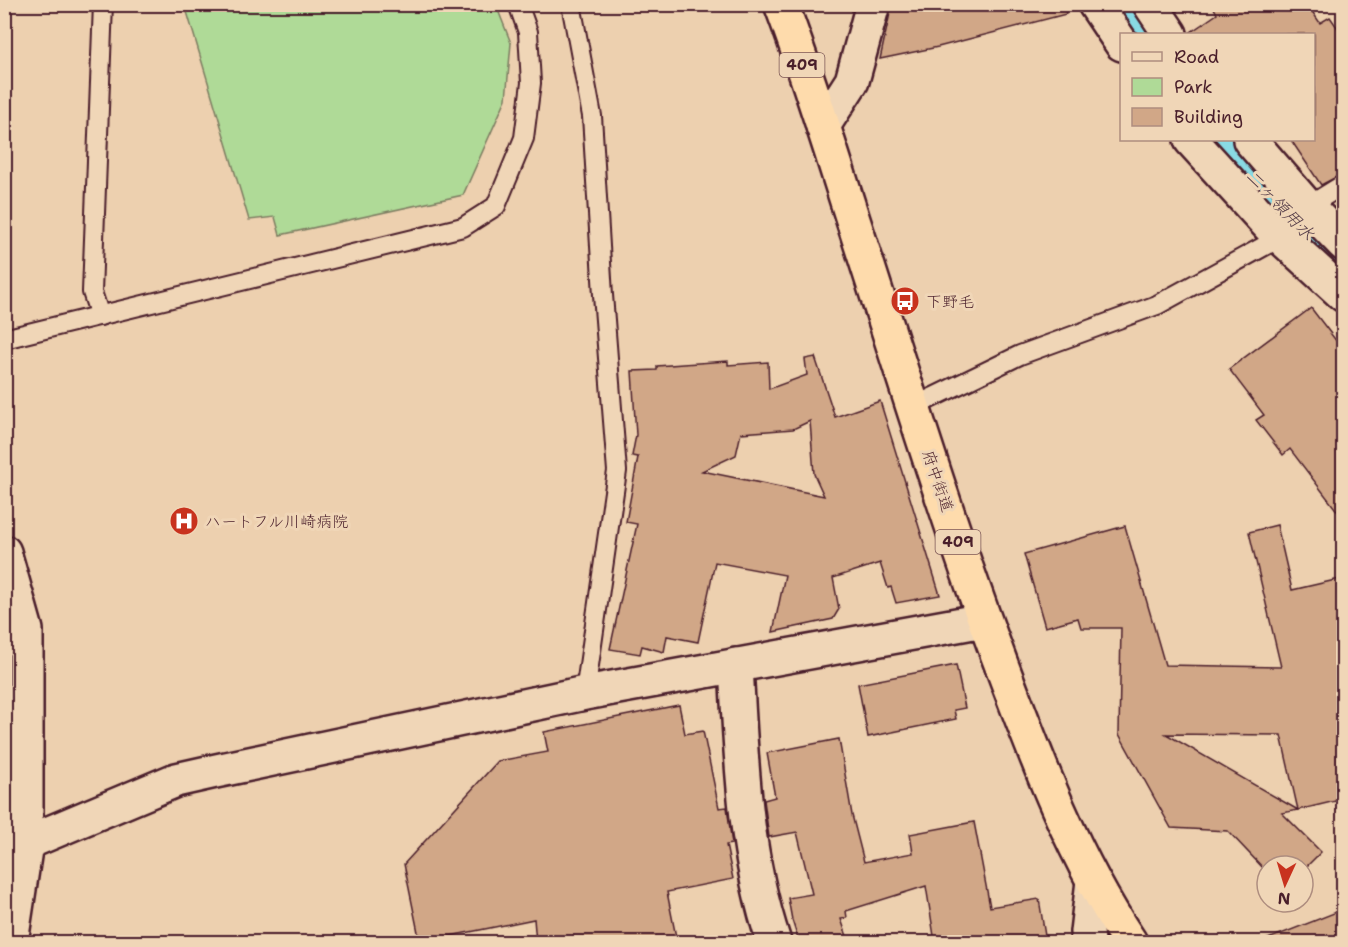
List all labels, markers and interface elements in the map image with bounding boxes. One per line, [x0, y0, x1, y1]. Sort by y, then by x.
legend [1120, 33, 1315, 141]
text: Road [1174, 45, 1219, 69]
road number: 409 [780, 53, 824, 77]
text: Park [1174, 75, 1213, 99]
text: Building [1174, 105, 1243, 129]
water label: 二ヶ領用水 [1240, 164, 1320, 246]
bus stop icon: 下野毛 [889, 285, 921, 317]
place label: 下野毛 [926, 291, 974, 312]
street label: 府中街道 [918, 447, 958, 515]
hospital icon: ハートフル川崎病院 [168, 505, 200, 537]
place label: ハートフル川崎病院 [205, 511, 348, 532]
road number: 409 [936, 530, 980, 554]
north arrow [1255, 854, 1315, 914]
text: N [1277, 888, 1291, 909]

